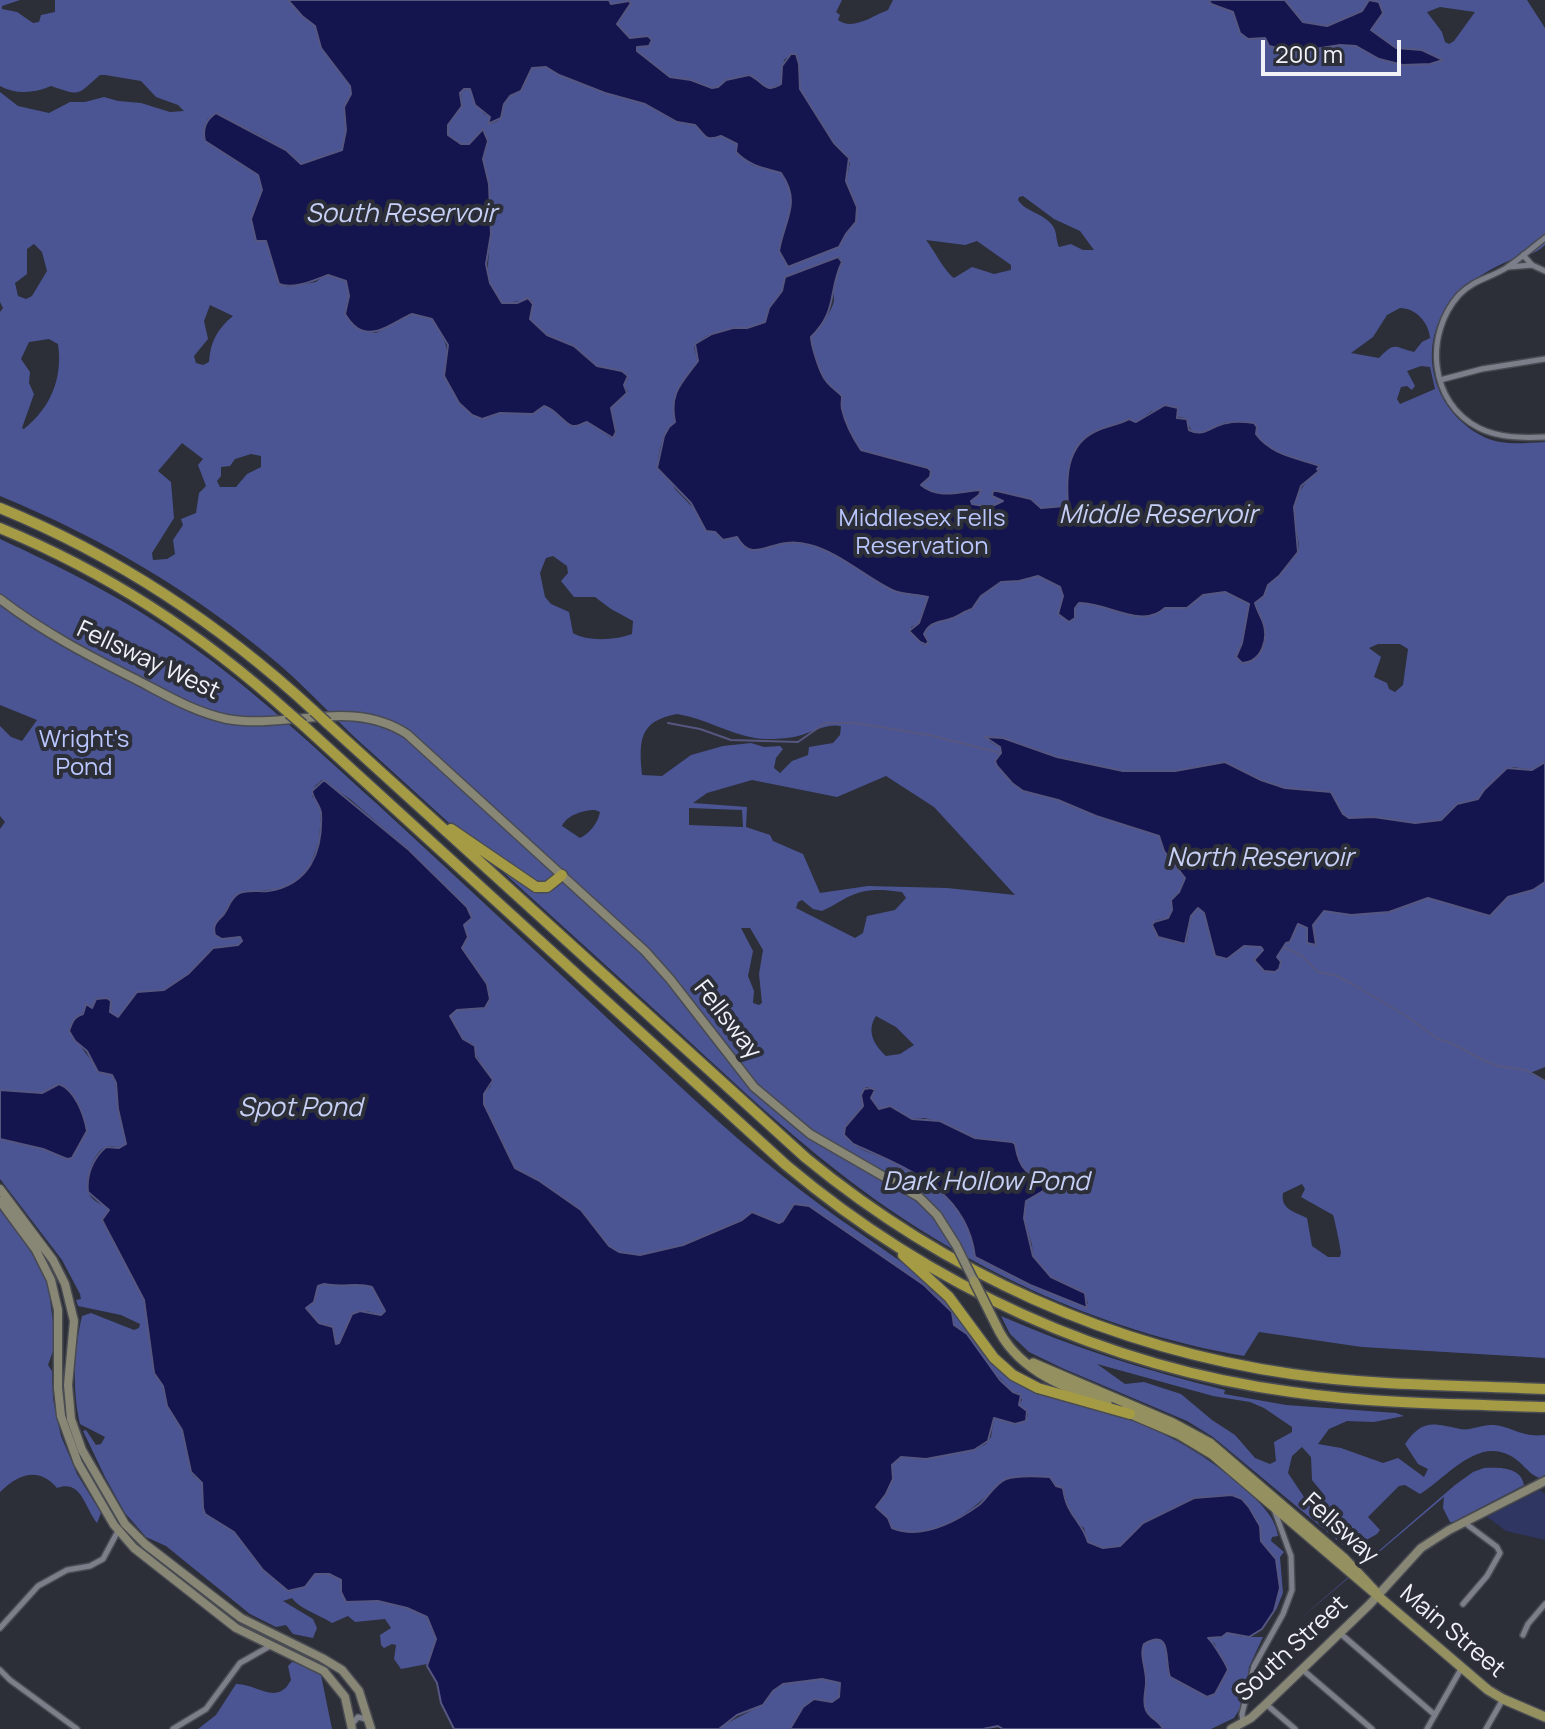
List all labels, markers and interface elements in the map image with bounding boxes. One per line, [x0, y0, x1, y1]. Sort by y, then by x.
scale bar [1265, 24, 1405, 74]
text: 200 m [1275, 37, 1343, 70]
water label: South Reservoir [305, 199, 497, 231]
water label: Middle Reservoir [1059, 500, 1257, 532]
park label: Middlesex Fells Reservation [838, 505, 1006, 561]
street label: Fellsway West [72, 615, 224, 707]
park label: Wright's Pond [39, 726, 129, 782]
water label: North Reservoir [1167, 843, 1353, 875]
street label: Fellsway [687, 975, 767, 1065]
water label: Spot Pond [238, 1093, 362, 1125]
water label: Dark Hollow Pond [883, 1167, 1089, 1199]
street label: Fellsway [1296, 1488, 1384, 1570]
street label: Main Street [1393, 1580, 1511, 1684]
street label: South Street [1230, 1590, 1354, 1708]

